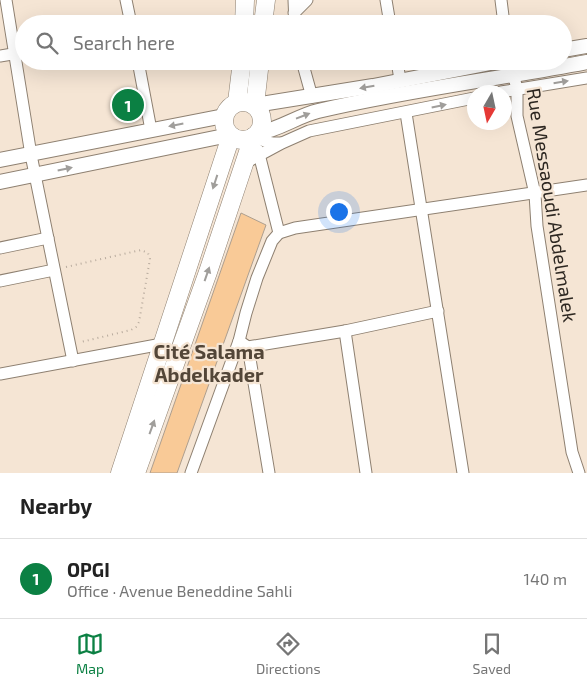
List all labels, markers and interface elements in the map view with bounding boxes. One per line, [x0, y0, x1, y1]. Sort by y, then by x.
search box [15, 15, 572, 70]
icon: search [33, 29, 61, 57]
text: Search here [73, 31, 175, 54]
one-way arrow [554, 77, 570, 85]
one-way arrow [359, 83, 375, 91]
north arrow [467, 85, 512, 130]
pin: 1 [112, 86, 144, 124]
street label: Rue Messaoudi Abdelmalek [523, 86, 582, 324]
one-way arrow [431, 102, 446, 110]
one-way arrow [296, 112, 311, 119]
one-way arrow [167, 122, 183, 130]
one-way arrow [58, 165, 73, 173]
one-way arrow [211, 175, 219, 190]
your location [326, 199, 352, 225]
one-way arrow [203, 266, 211, 281]
district label: Cité Salama Abdelkader [153, 339, 265, 386]
one-way arrow [148, 419, 156, 434]
text: Nearby [20, 493, 92, 518]
text: OPGI [67, 558, 110, 581]
text: 1 [33, 569, 39, 588]
text: 140 m [524, 569, 567, 588]
text: Office · Avenue Beneddine Sahli [67, 581, 293, 600]
tab: Map [76, 630, 104, 677]
tab: Directions [256, 630, 321, 677]
tab: Saved [473, 630, 511, 677]

